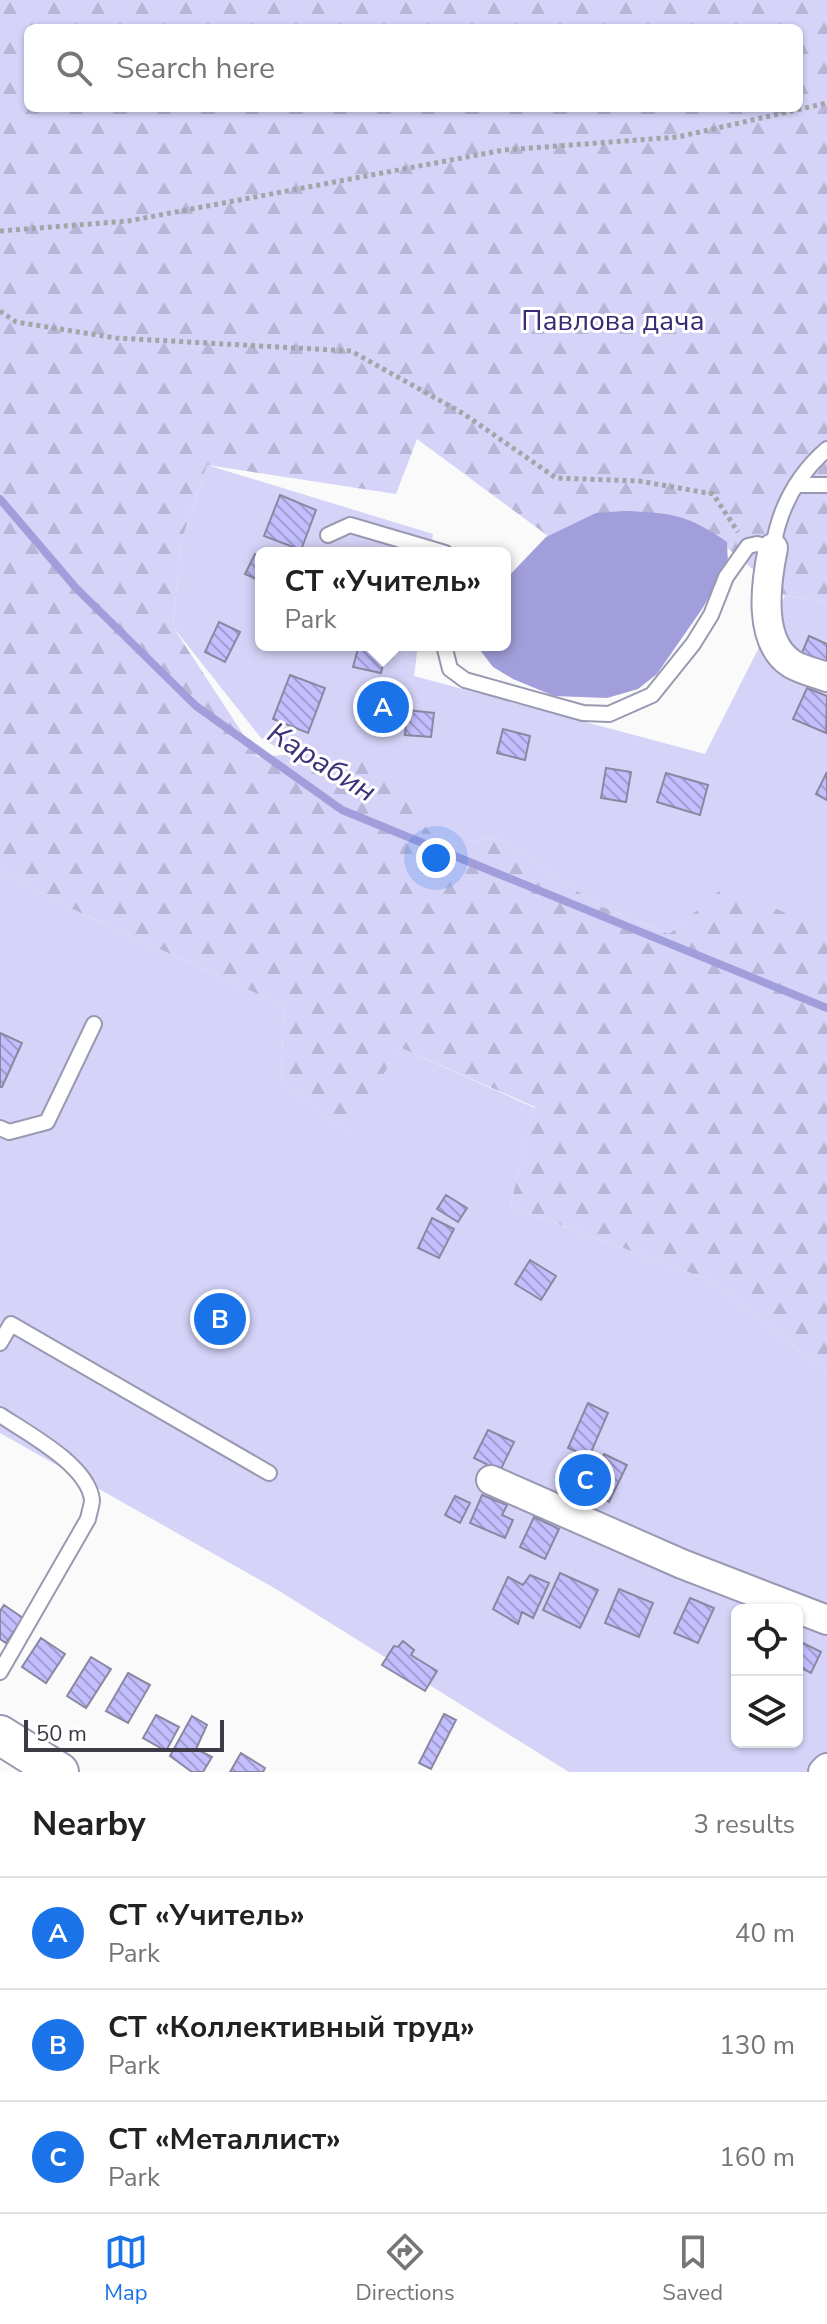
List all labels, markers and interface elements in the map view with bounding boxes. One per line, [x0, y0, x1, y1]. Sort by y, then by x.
search box [24, 24, 803, 112]
icon: search [52, 46, 96, 90]
text: Search here [116, 48, 275, 89]
park label: Павлова дача [521, 302, 705, 340]
popup [255, 547, 511, 651]
text: СТ «Учитель» [285, 561, 481, 602]
text: Park [285, 602, 337, 637]
pin: A [357, 677, 409, 737]
water label: Карабин [259, 713, 384, 812]
your location [416, 838, 456, 878]
pin: B [194, 1289, 246, 1349]
pin: C [559, 1450, 611, 1510]
map controls [731, 1604, 803, 1748]
button: locate [731, 1604, 803, 1676]
button: layers [731, 1676, 803, 1748]
scale bar [24, 1716, 224, 1752]
text: 50 m [36, 1719, 87, 1749]
text: Nearby [32, 1801, 146, 1847]
text: 3 results [694, 1807, 795, 1842]
text: СТ «Учитель» [108, 1895, 305, 1936]
text: A [48, 1916, 68, 1951]
text: 40 m [735, 1916, 795, 1951]
text: Park [108, 1936, 160, 1971]
text: СТ «Коллективный труд» [108, 2007, 475, 2048]
text: B [49, 2028, 67, 2063]
text: 130 m [719, 2028, 795, 2063]
text: Park [108, 2048, 160, 2083]
text: СТ «Металлист» [108, 2119, 341, 2160]
text: C [49, 2140, 67, 2175]
text: 160 m [719, 2140, 795, 2175]
text: Park [108, 2160, 160, 2195]
tab: Map [104, 2230, 148, 2308]
tab: Directions [356, 2230, 455, 2308]
tab: Saved [662, 2230, 723, 2308]

